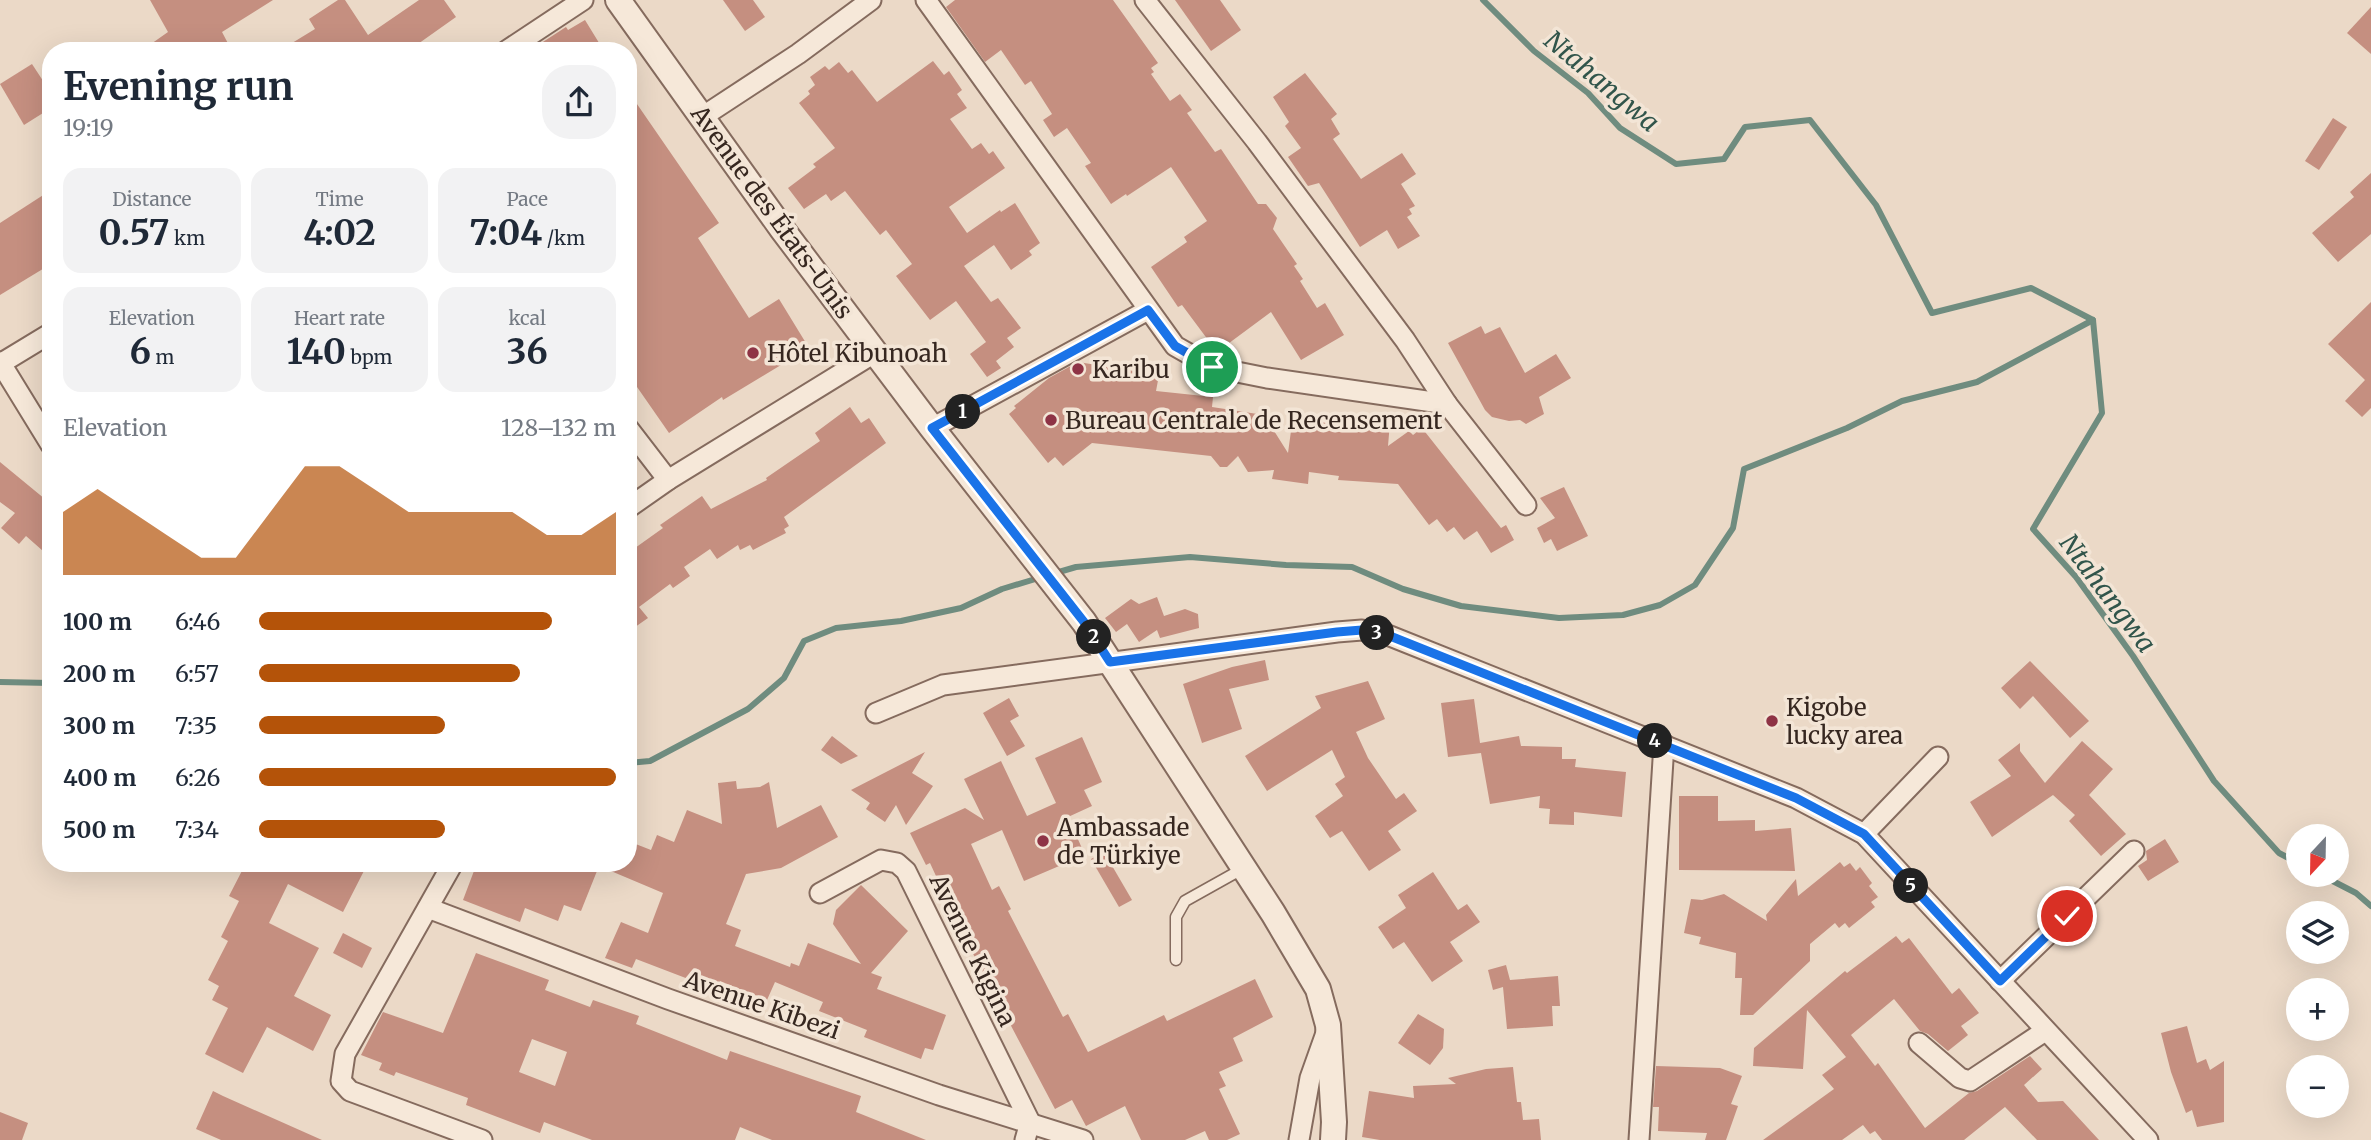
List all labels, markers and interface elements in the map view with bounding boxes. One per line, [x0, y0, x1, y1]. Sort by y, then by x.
water label: Ntahangwa [1538, 23, 1666, 139]
text: Evening run [63, 63, 294, 110]
button: share [542, 65, 616, 139]
street label: Avenue des États-Unis [684, 98, 861, 325]
text: 19:19 [63, 113, 114, 142]
text: Distance [112, 187, 192, 211]
text: Time [315, 187, 364, 211]
text: Pace [506, 187, 548, 211]
text: 0.57 [99, 211, 170, 255]
text: 4:02 [303, 211, 376, 255]
text: 7:04 [469, 211, 542, 255]
text: km [170, 226, 205, 250]
text: /km [542, 226, 585, 250]
text: Elevation [109, 306, 195, 330]
text: Heart rate [294, 306, 385, 330]
text: kcal [508, 306, 546, 330]
text: 6 [129, 330, 151, 374]
text: 140 [287, 330, 346, 374]
text: 36 [507, 330, 548, 374]
pin [1182, 337, 1242, 397]
place label: Hôtel Kibunoah [767, 338, 948, 369]
text: m [151, 345, 174, 369]
text: bpm [346, 345, 392, 369]
marker: Hôtel Kibunoah [745, 345, 761, 361]
icon: arrive [1193, 348, 1231, 386]
place label: Karibu [1092, 354, 1170, 385]
marker: Karibu [1070, 361, 1086, 377]
pin: 1 [946, 394, 981, 430]
text: 1 [958, 399, 967, 423]
place label: Bureau Centrale de Recensement [1065, 405, 1443, 436]
marker: Bureau Centrale de Recensement [1043, 412, 1059, 428]
text: Elevation [63, 413, 167, 442]
text: 128–132 m [501, 413, 616, 442]
water label: Ntahangwa [2053, 527, 2163, 659]
text: 100 m [63, 607, 132, 636]
text: 6:46 [175, 607, 221, 636]
pin: 3 [1360, 616, 1394, 650]
pin: 2 [1076, 620, 1112, 654]
text: 3 [1371, 620, 1382, 644]
text: 2 [1088, 624, 1099, 648]
text: 200 m [63, 659, 135, 688]
text: 6:57 [175, 659, 219, 688]
place label: Kigobe lucky area [1786, 692, 1903, 751]
text: 300 m [63, 711, 135, 740]
text: 7:35 [175, 711, 217, 740]
marker: Kigobe lucky area [1764, 713, 1780, 729]
pin: 4 [1638, 724, 1672, 758]
text: 4 [1648, 728, 1661, 752]
text: 400 m [63, 763, 137, 792]
text: 6:26 [175, 763, 220, 792]
place label: Ambassade de Türkiye [1056, 812, 1189, 871]
text: 500 m [63, 815, 135, 844]
text: 7:34 [175, 815, 219, 844]
north arrow [2286, 824, 2348, 887]
map controls [2286, 824, 2349, 1118]
marker: Ambassade de Türkiye [1035, 833, 1051, 849]
street label: Avenue Kigina [922, 868, 1023, 1032]
pin: 5 [1894, 868, 1928, 903]
text: 5 [1905, 873, 1916, 897]
pin [2037, 886, 2097, 946]
icon: check [2048, 897, 2086, 935]
button: layers [2286, 901, 2349, 964]
street label: Avenue Kibezi [679, 963, 844, 1046]
button: + [2286, 978, 2349, 1041]
button: − [2286, 1055, 2349, 1118]

